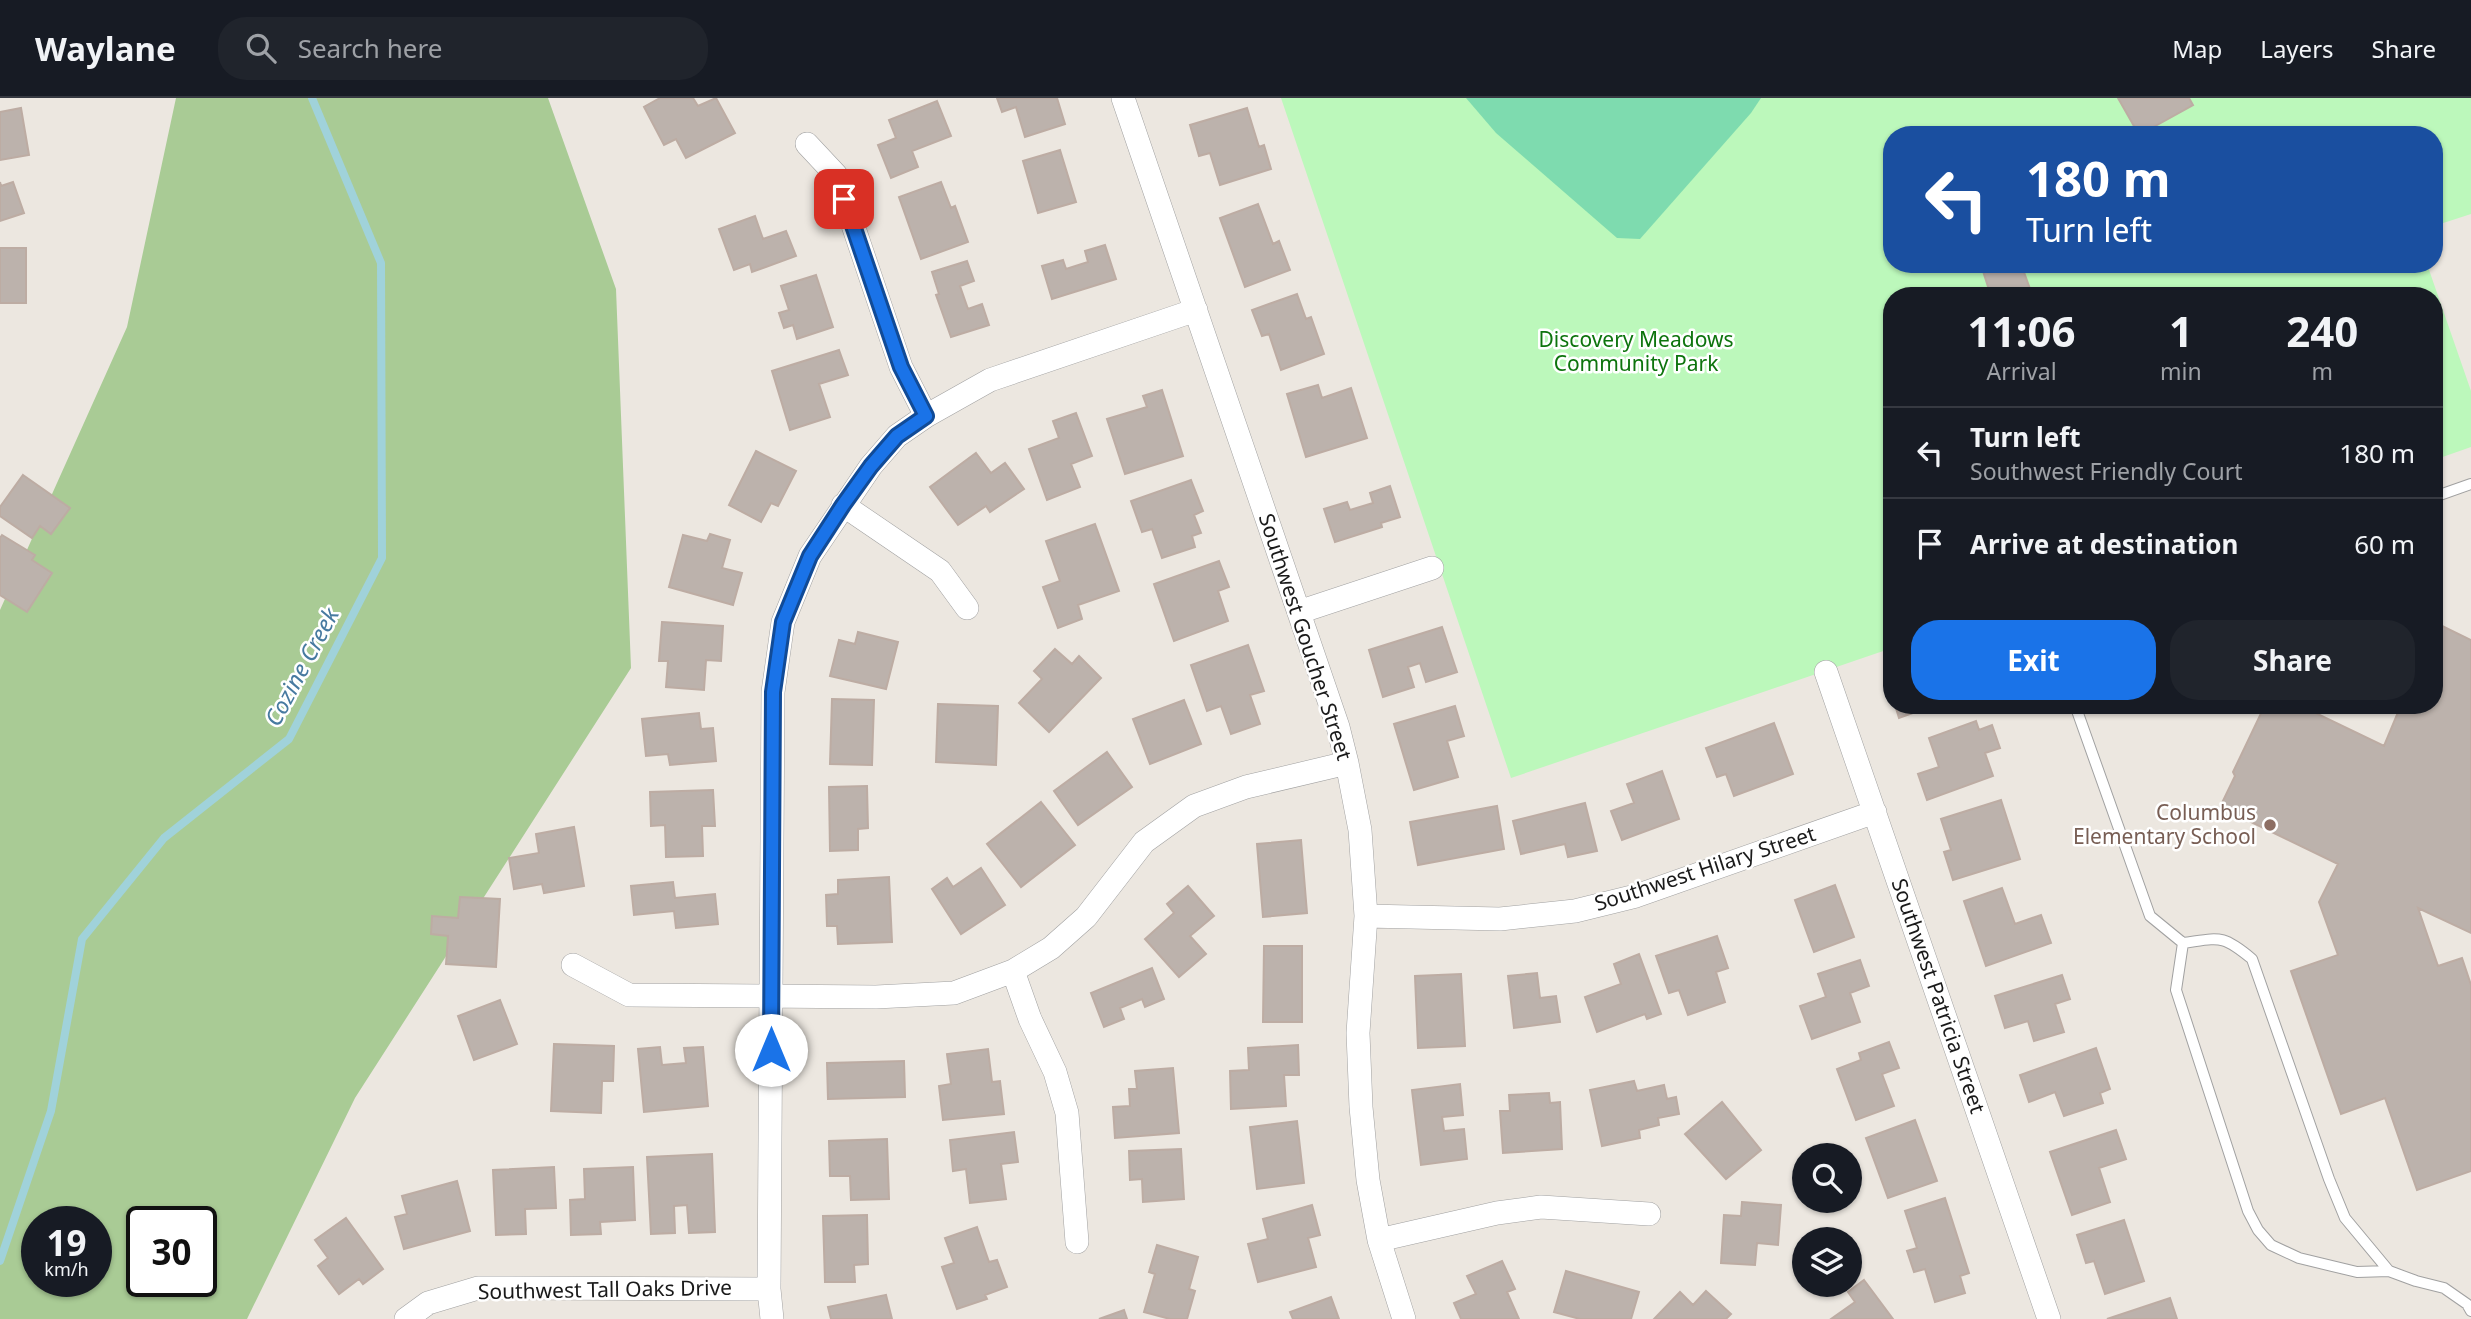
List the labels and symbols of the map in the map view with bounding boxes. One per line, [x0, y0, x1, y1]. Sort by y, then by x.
pin [814, 169, 874, 229]
park label: Discovery Meadows Community Park [1539, 325, 1733, 377]
street label: Southwest Goucher Street [1253, 510, 1359, 764]
water label: Cozine Creek [257, 600, 346, 731]
place label: Columbus Elementary School [2073, 798, 2256, 850]
marker: Columbus Elementary School [2262, 817, 2278, 833]
street label: Southwest Hilary Street [1591, 819, 1819, 917]
street label: Southwest Patricia Street [1886, 874, 1992, 1117]
position arrow [734, 1013, 808, 1087]
speed limit sign: 30 [126, 1206, 217, 1297]
street label: Southwest Tall Oaks Drive [478, 1273, 732, 1305]

